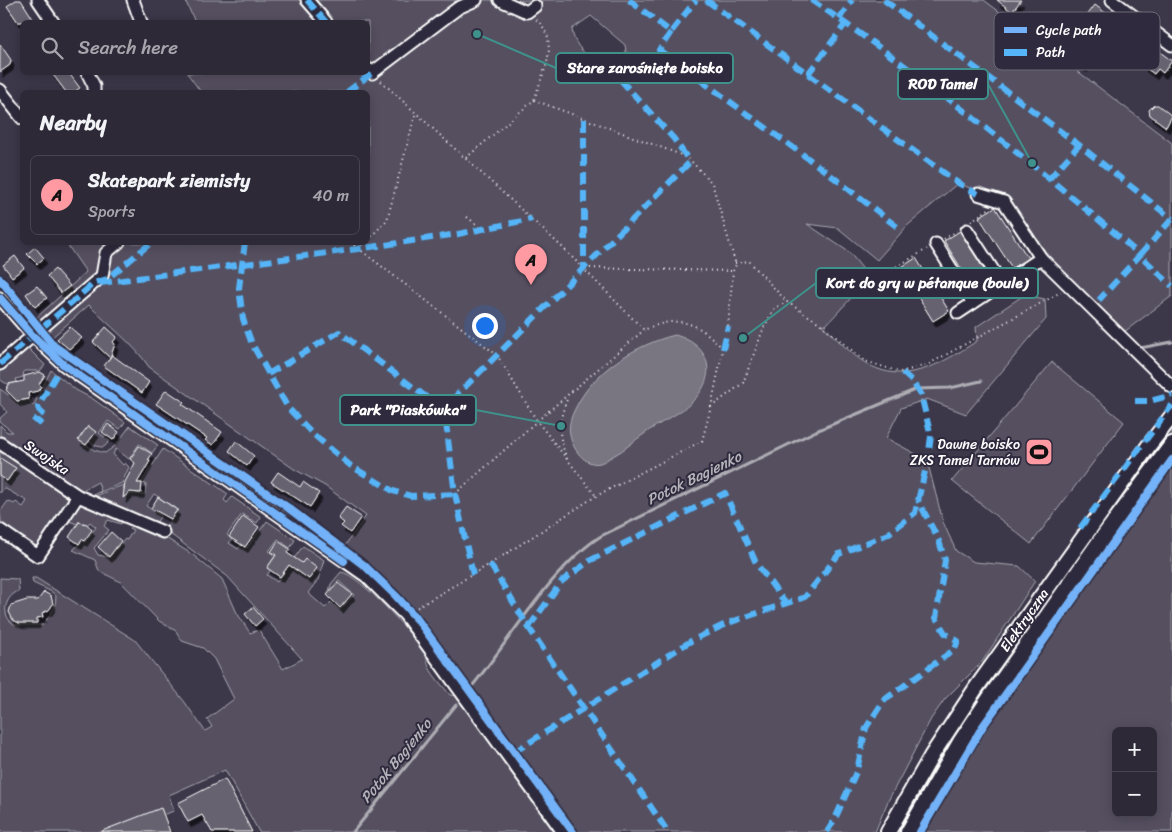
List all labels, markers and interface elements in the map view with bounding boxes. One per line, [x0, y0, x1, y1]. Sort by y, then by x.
legend [994, 12, 1160, 70]
text: Cycle path [1036, 18, 1102, 43]
search box [20, 20, 370, 75]
text: Search here [78, 31, 178, 64]
icon: search [38, 34, 66, 62]
text: Path [1036, 40, 1065, 65]
callout: Stare zarośnięte boisko [556, 53, 733, 83]
text: Stare zarośnięte boisko [566, 55, 724, 81]
callout: ROD Tamel [898, 69, 988, 99]
text: ROD Tamel [908, 71, 978, 97]
text: Nearby [40, 104, 106, 142]
text: Skatepark ziemisty [88, 164, 250, 197]
text: A [52, 181, 62, 210]
text: 40 m [312, 181, 349, 210]
text: Sports [88, 197, 135, 226]
pin: A [515, 244, 547, 285]
callout: Kort do gry w pétanque (boule) [816, 268, 1038, 298]
text: Kort do gry w pétanque (boule) [825, 270, 1030, 296]
your location [472, 313, 498, 339]
callout: Park "Piaskówka" [340, 395, 476, 425]
text: Park "Piaskówka" [350, 397, 467, 423]
place label: Dawne boisko ZKS Tamel Tarnów [910, 432, 1020, 473]
street label: Swojska [19, 433, 75, 482]
sports icon: Dawne boisko ZKS Tamel Tarnów [1024, 437, 1054, 467]
water label: Potok Bagienko [642, 443, 747, 512]
street label: Elektryczna [993, 583, 1056, 657]
water label: Potok Bagienko [354, 712, 439, 809]
map controls [1112, 727, 1157, 817]
button: + [1112, 727, 1157, 772]
button: − [1112, 772, 1157, 817]

